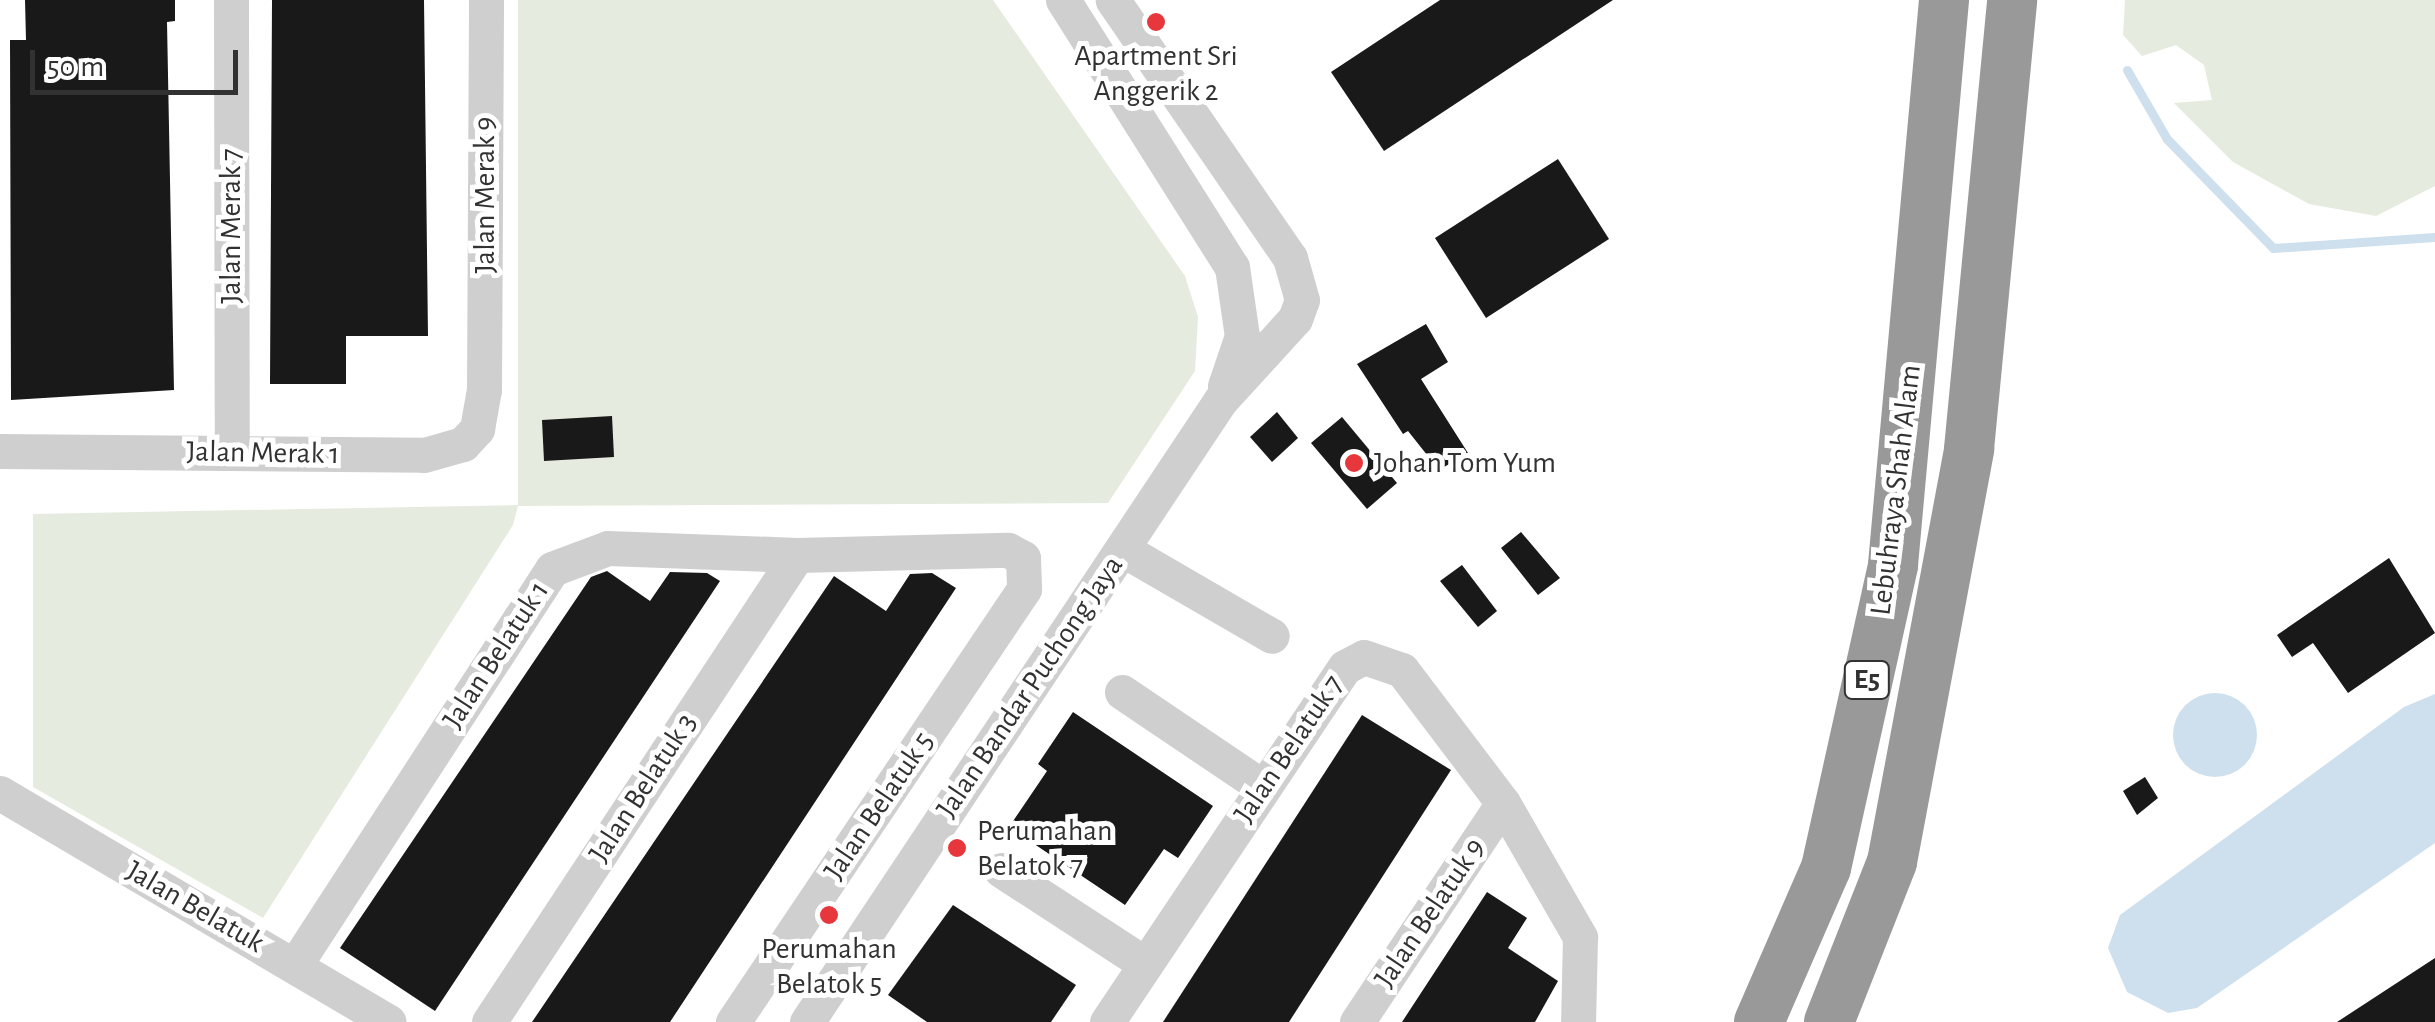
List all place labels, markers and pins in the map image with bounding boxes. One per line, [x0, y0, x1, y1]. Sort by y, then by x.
marker: Apartment Sri Anggerik 2 [1145, 11, 1167, 33]
place label: Apartment Sri Anggerik 2 [1074, 38, 1238, 108]
place label: Johan Tom Yum [1374, 445, 1556, 481]
marker: Johan Tom Yum [1343, 452, 1365, 474]
place label: Perumahan Belatok 7 [977, 813, 1112, 884]
marker: Perumahan Belatok 7 [946, 837, 968, 859]
marker: Perumahan Belatok 5 [818, 904, 840, 926]
place label: Perumahan Belatok 5 [761, 931, 897, 1002]

